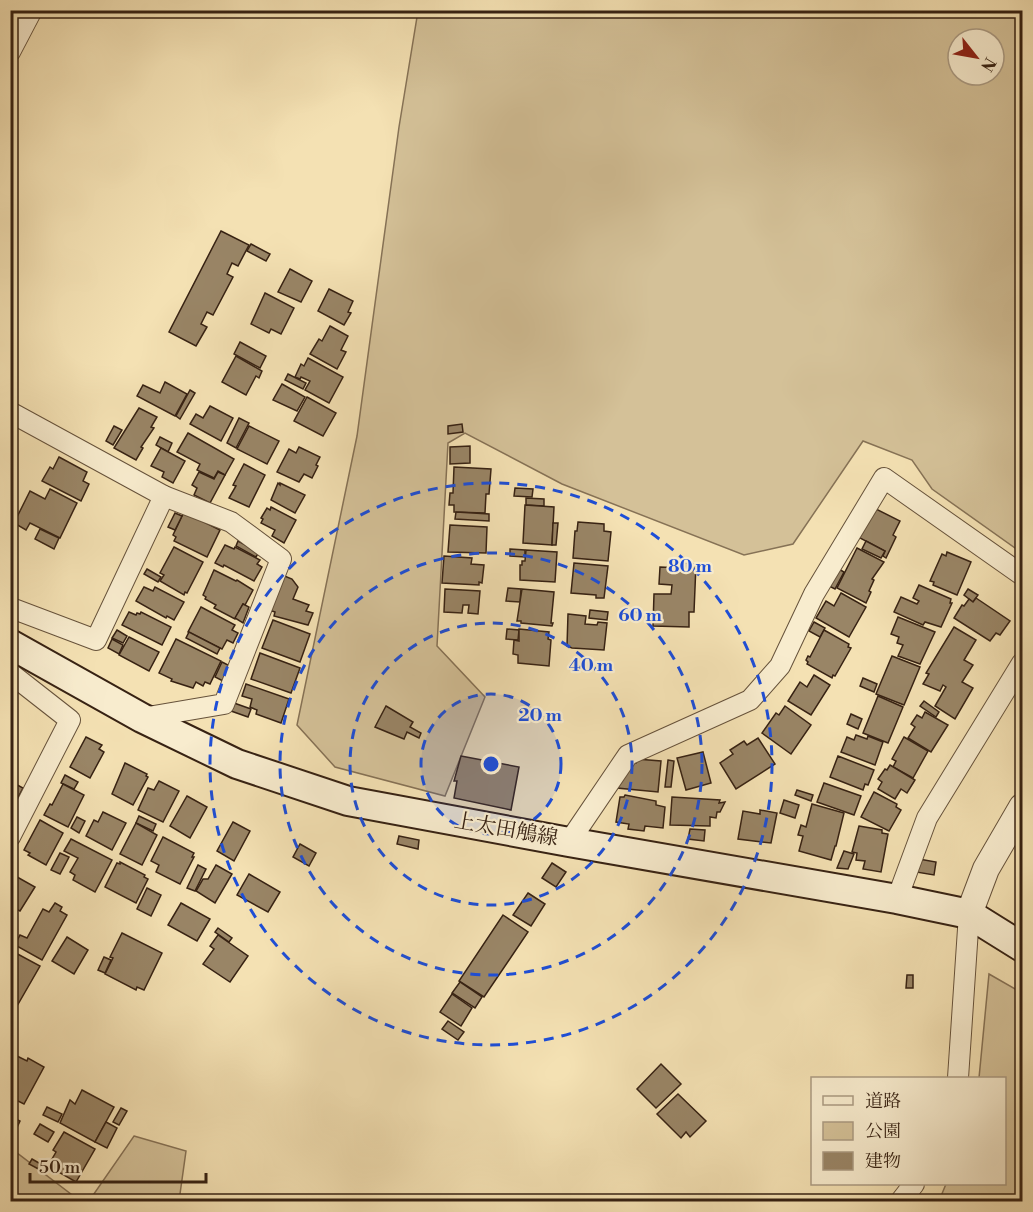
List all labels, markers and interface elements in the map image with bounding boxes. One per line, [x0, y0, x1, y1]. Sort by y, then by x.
north arrow [946, 27, 1006, 87]
text: N [976, 54, 1000, 75]
text: 80 m [668, 555, 713, 578]
text: 60 m [618, 604, 662, 627]
text: 40 m [569, 654, 614, 677]
text: 20 m [518, 704, 562, 727]
centre of rings [481, 754, 501, 774]
street label: 上太田鵤線 [452, 808, 560, 852]
legend [811, 1077, 1006, 1185]
text: 道路 [865, 1090, 901, 1113]
text: 公園 [865, 1120, 901, 1143]
scale bar [30, 1146, 206, 1184]
text: 建物 [865, 1150, 901, 1173]
text: 50 m [39, 1156, 81, 1179]

